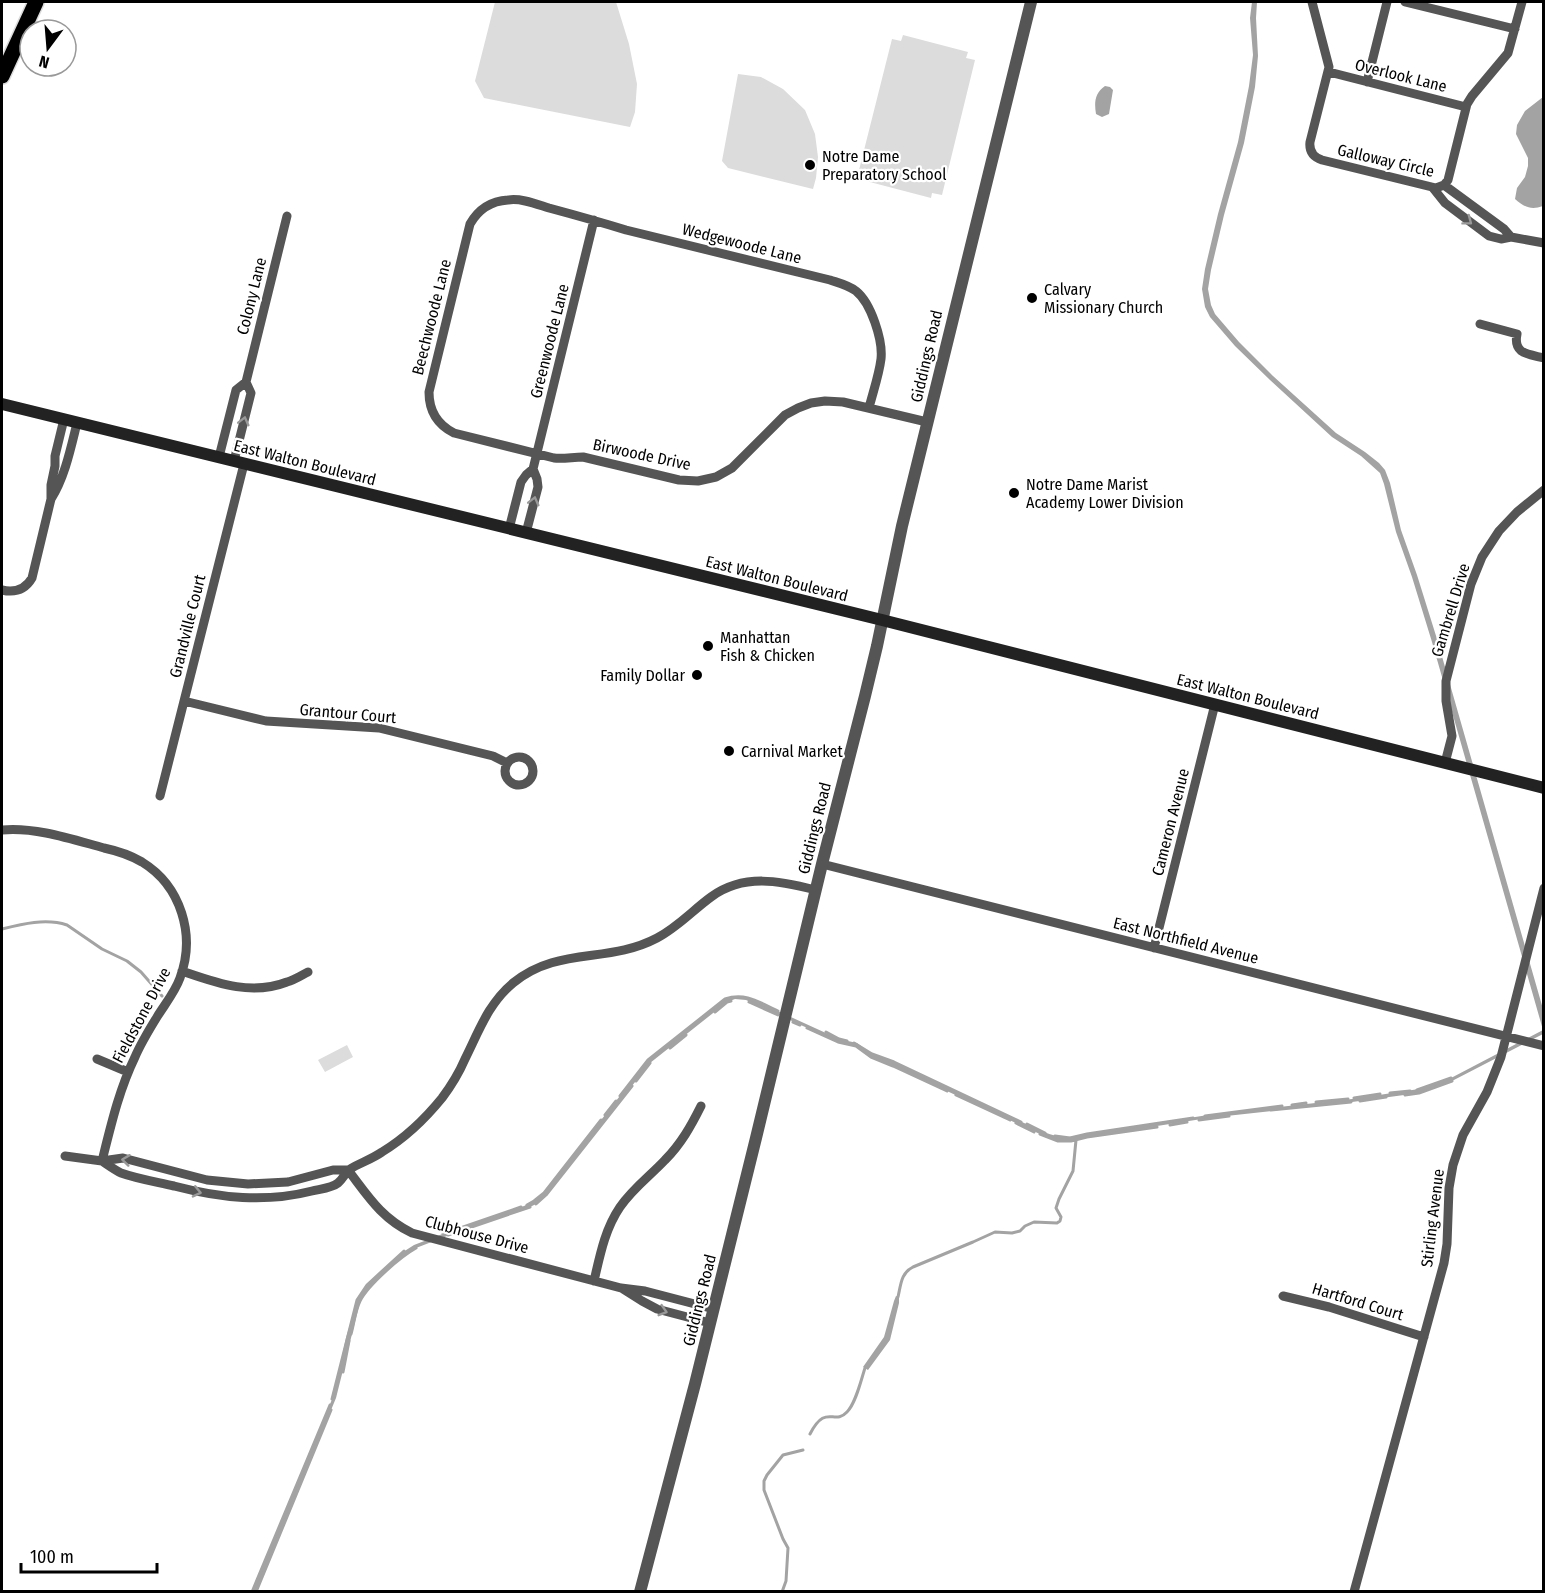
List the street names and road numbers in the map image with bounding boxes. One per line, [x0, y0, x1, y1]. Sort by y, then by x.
street label: Overlook Lane [1353, 55, 1449, 96]
street label: Galloway Circle [1336, 140, 1436, 181]
street label: Wedgewoode Lane [680, 219, 804, 268]
street label: Colony Lane [233, 255, 270, 337]
street label: Beechwoode Lane [408, 257, 455, 377]
street label: Greenwoode Lane [526, 282, 573, 400]
street label: Giddings Road [907, 308, 946, 404]
street label: Birwoode Drive [591, 435, 693, 474]
street label: East Walton Boulevard [232, 436, 378, 489]
street label: East Walton Boulevard [704, 552, 850, 605]
street label: Gambrell Drive [1427, 561, 1474, 659]
street label: Grandville Court [165, 572, 210, 680]
street label: East Walton Boulevard [1175, 670, 1321, 723]
street label: Grantour Court [299, 700, 398, 727]
street label: Cameron Avenue [1148, 766, 1193, 878]
street label: Giddings Road [794, 780, 835, 876]
street label: East Northfield Avenue [1111, 913, 1261, 968]
street label: Fieldstone Drive [108, 964, 175, 1066]
street label: Stirling Avenue [1417, 1168, 1448, 1268]
street label: Clubhouse Drive [423, 1212, 531, 1257]
street label: Giddings Road [679, 1252, 720, 1348]
street label: Hartford Court [1310, 1279, 1406, 1325]

